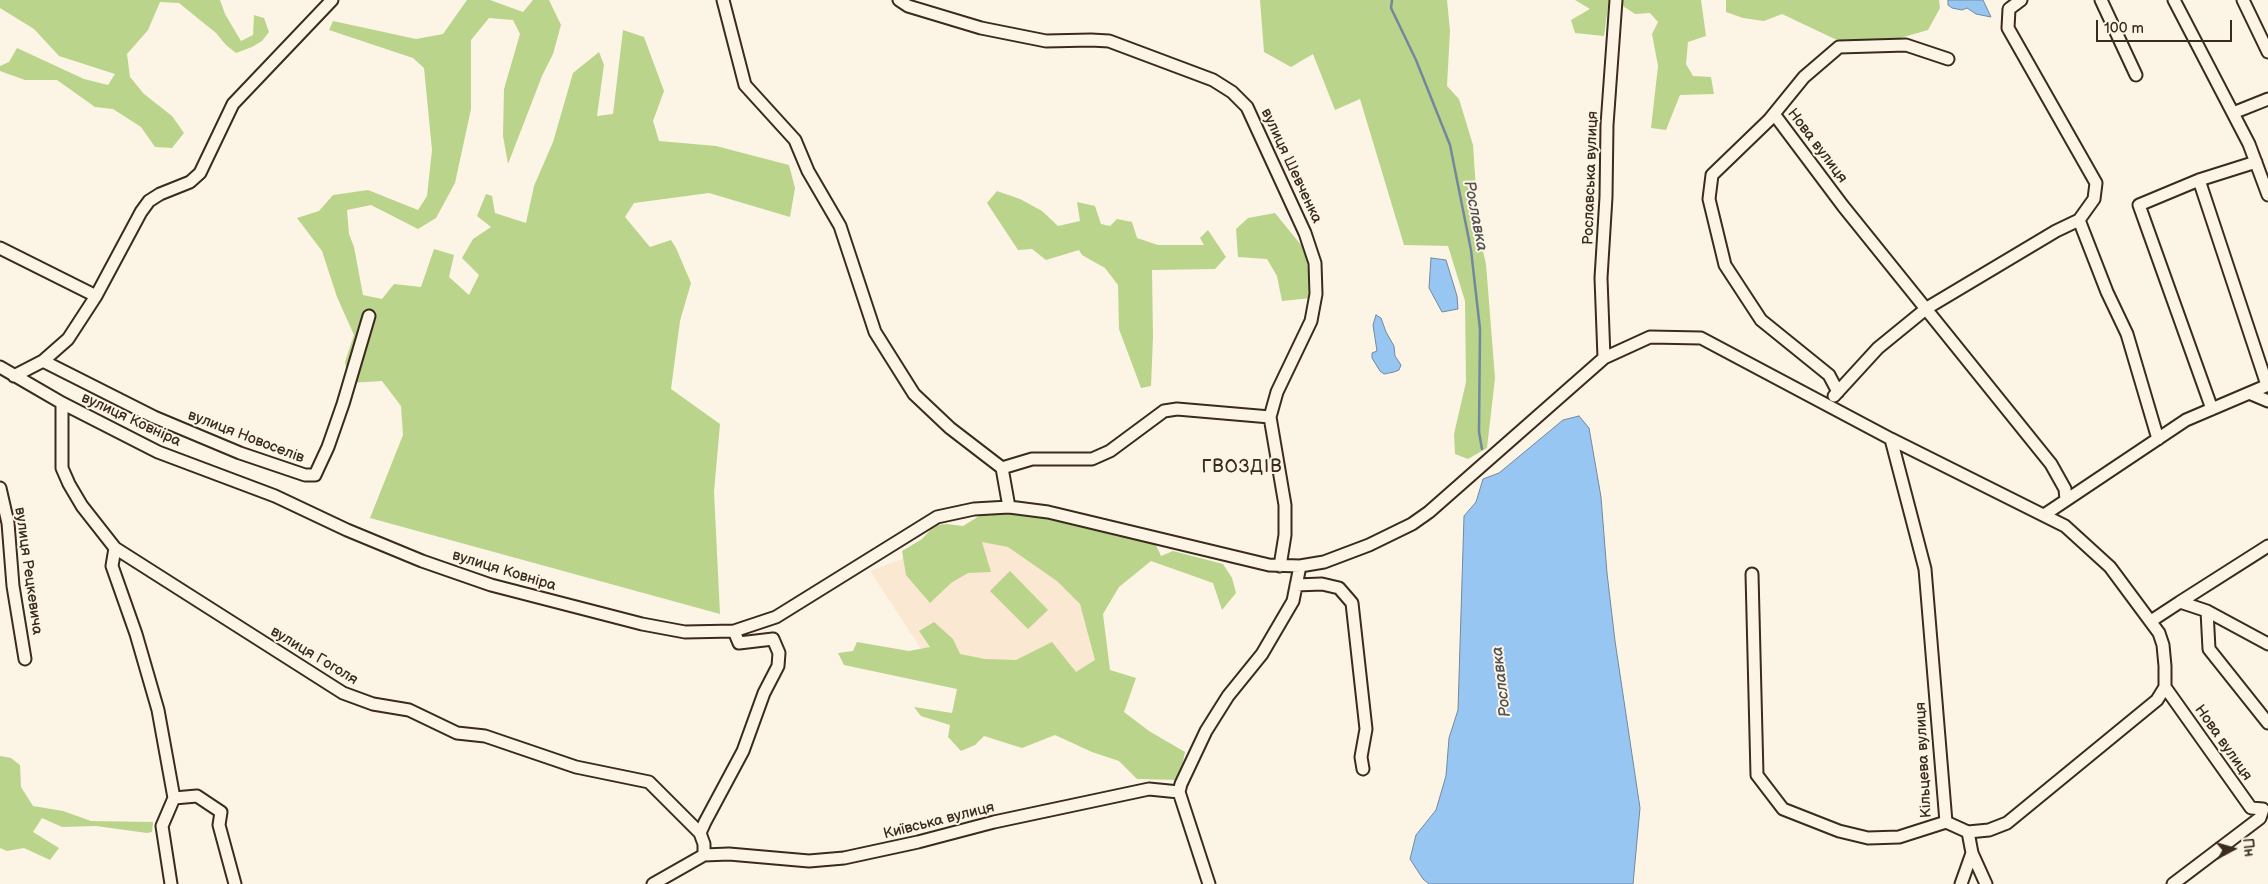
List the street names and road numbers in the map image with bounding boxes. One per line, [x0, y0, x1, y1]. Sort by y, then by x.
street label: Нова вулиця [1783, 105, 1851, 187]
street label: вулиця Шевченка [1256, 106, 1326, 226]
street label: Рославська вулиця [1580, 111, 1602, 245]
street label: вулиця Ковніра [78, 389, 184, 451]
street label: вулиця Новоселів [185, 407, 307, 467]
street label: вулиця Рецкевича [10, 506, 46, 636]
street label: вулиця Ковніра [450, 547, 558, 595]
street label: вулиця Гоголя [267, 623, 361, 689]
street label: Кільцева вулиця [1912, 702, 1936, 818]
street label: Нова вулиця [2190, 702, 2256, 784]
street label: Київська вулиця [882, 799, 996, 843]

